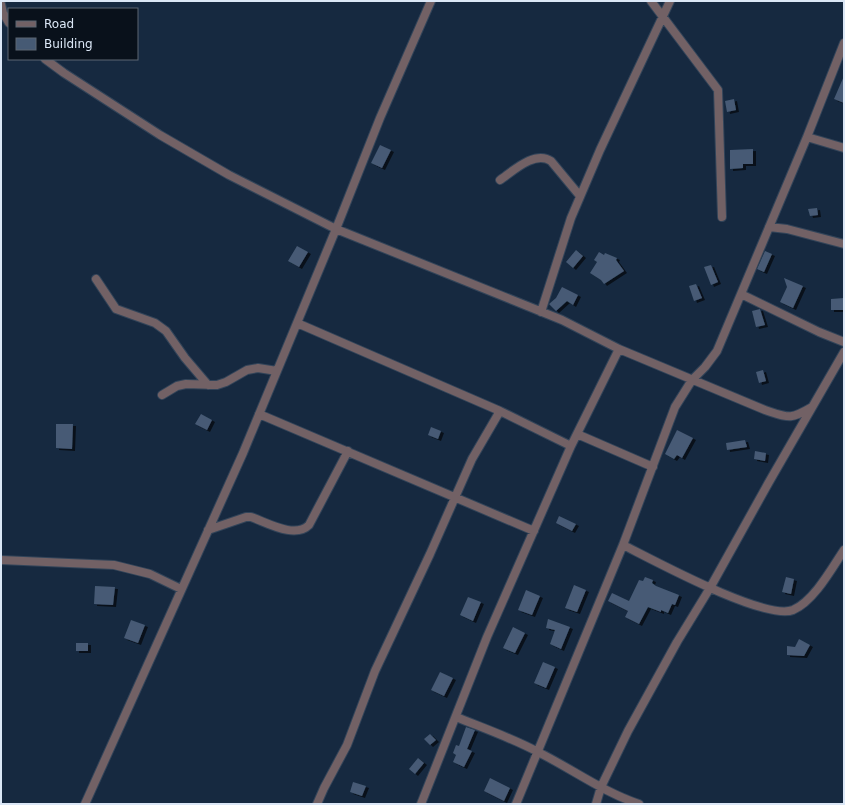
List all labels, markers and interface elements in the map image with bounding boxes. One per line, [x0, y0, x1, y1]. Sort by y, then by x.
legend [8, 8, 138, 60]
text: Road [44, 17, 74, 31]
text: Building [44, 37, 93, 51]

